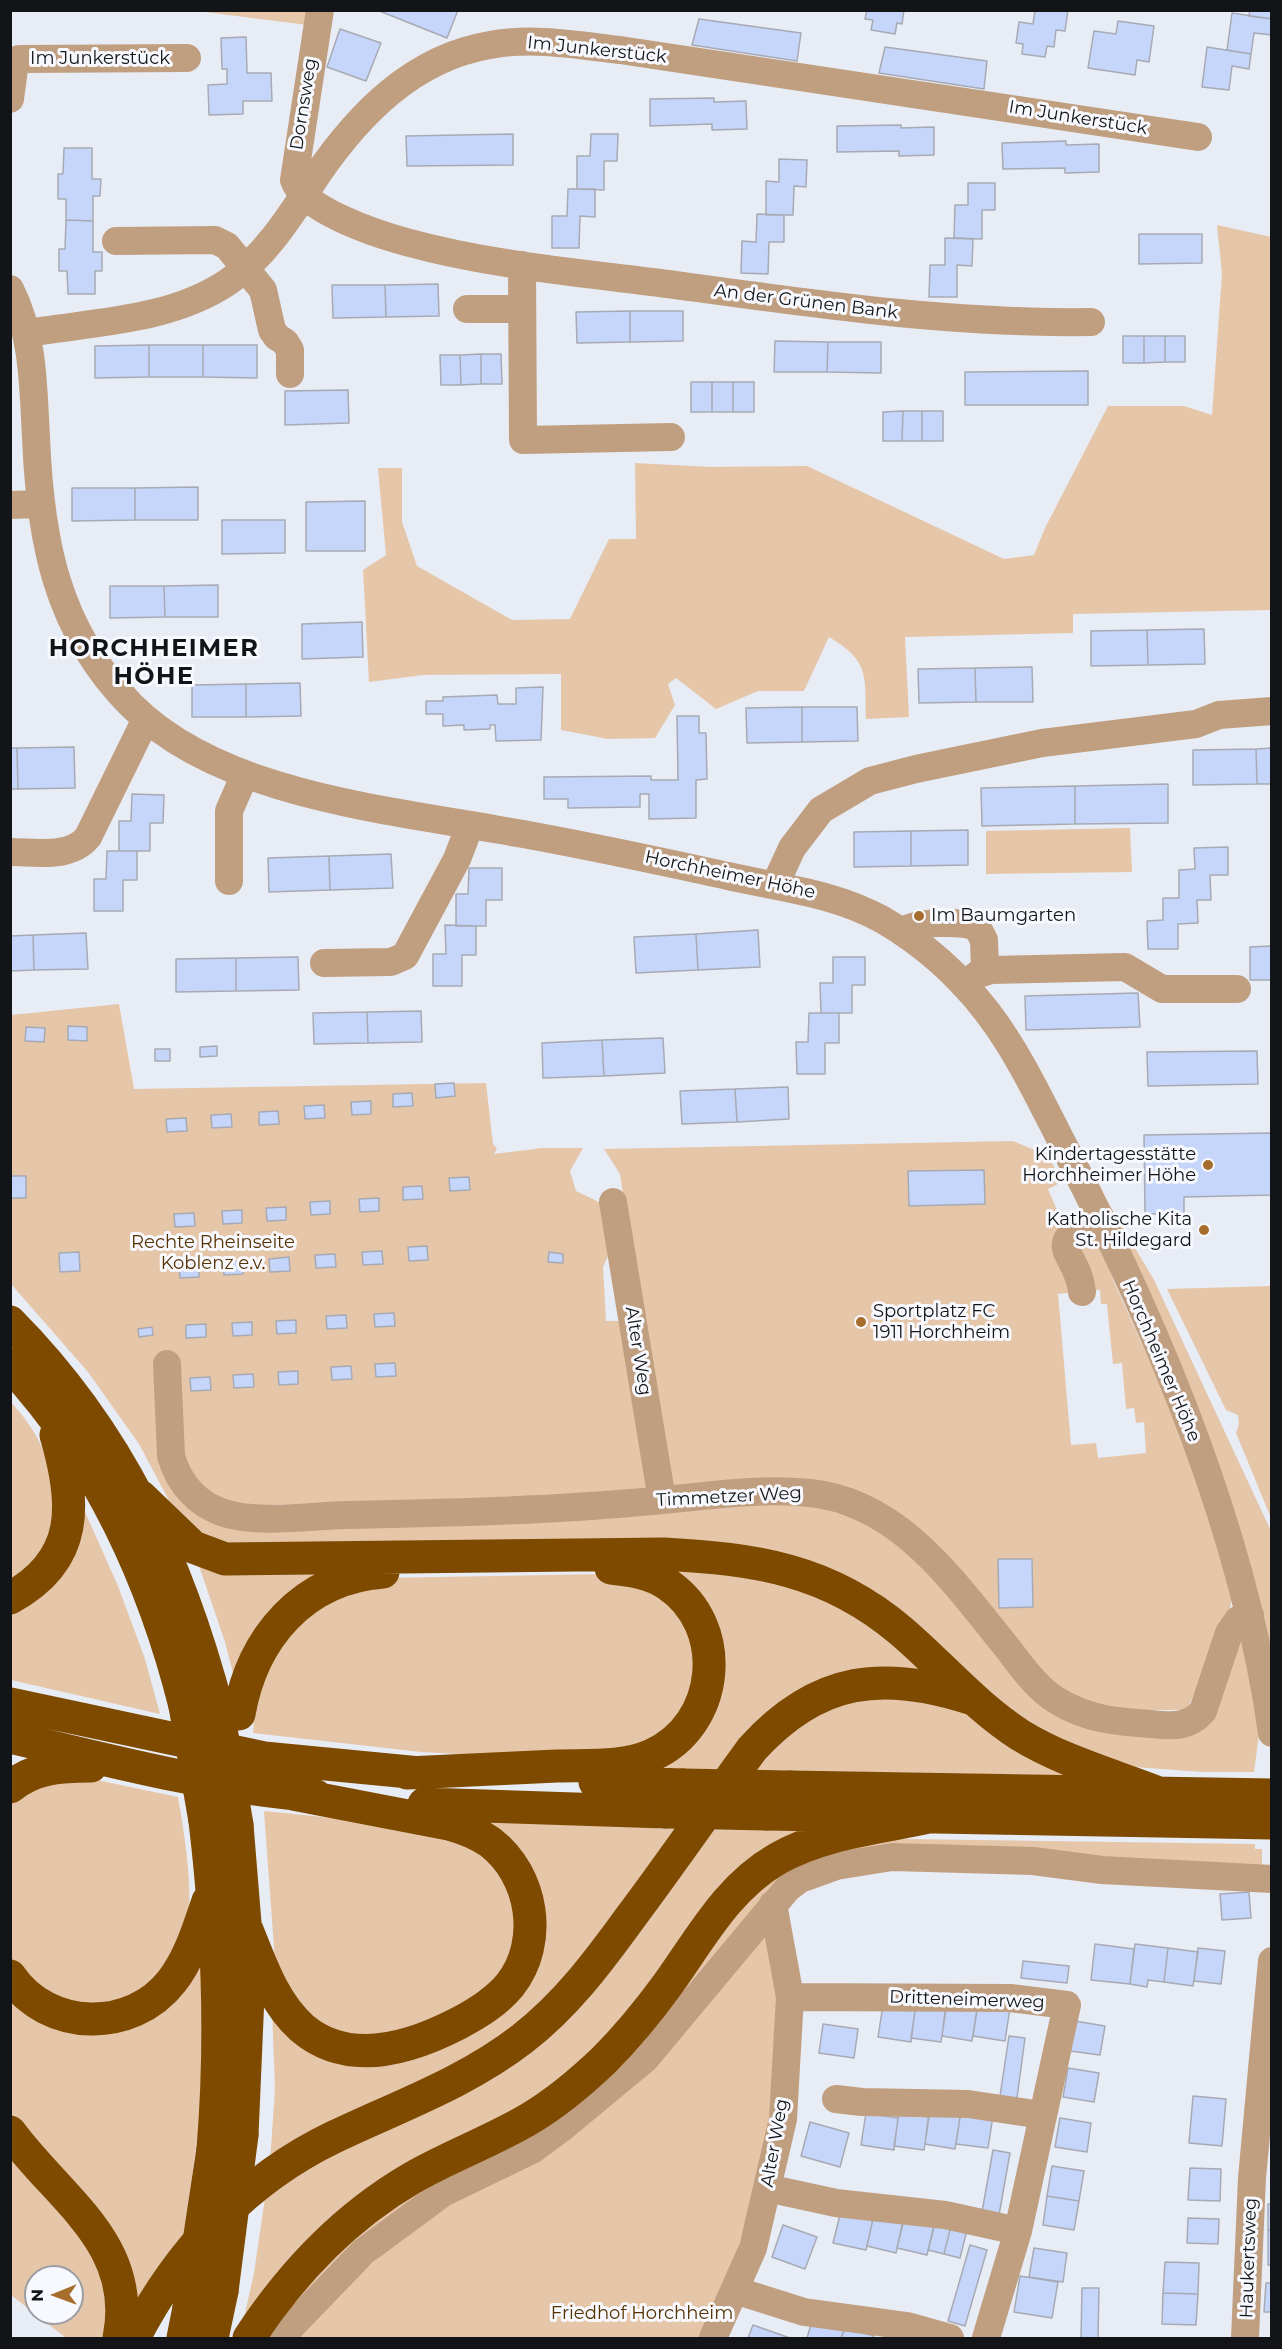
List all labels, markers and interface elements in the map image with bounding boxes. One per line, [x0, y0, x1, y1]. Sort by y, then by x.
street label: Im Junkerstück [526, 32, 668, 68]
street label: Im Junkerstück [30, 48, 170, 70]
street label: Dornsweg [286, 57, 322, 151]
street label: Im Junkerstück [1007, 96, 1149, 140]
street label: An der Grünen Bank [713, 280, 899, 324]
district label: HORCHHEIMER HÖHE [49, 635, 259, 691]
street label: Horchheimer Höhe [643, 846, 817, 904]
place label: Im Baumgarten [931, 905, 1076, 927]
marker: Im Baumgarten [912, 909, 926, 923]
place label: Kindertagesstätte Horchheimer Höhe [1022, 1144, 1196, 1186]
marker: Kindertagesstätte Horchheimer Höhe [1201, 1158, 1215, 1172]
place label: Katholische Kita St. Hildegard [1047, 1209, 1192, 1252]
marker: Katholische Kita St. Hildegard [1197, 1223, 1211, 1237]
park label: Rechte Rheinseite Koblenz e.v. [131, 1232, 295, 1274]
street label: Horchheimer Höhe [1117, 1277, 1205, 1445]
place label: Sportplatz FC 1911 Horchheim [873, 1301, 1010, 1344]
street label: Alter Weg [620, 1305, 656, 1397]
marker: Sportplatz FC 1911 Horchheim [854, 1315, 868, 1329]
street label: Timmetzer Weg [656, 1482, 802, 1512]
street label: Dritteneimerweg [889, 1986, 1045, 2014]
street label: Alter Weg [757, 2097, 793, 2189]
street label: Haukertsweg [1236, 2197, 1262, 2319]
north arrow [24, 2265, 84, 2325]
text: N [28, 2289, 47, 2302]
park label: Friedhof Horchheim [551, 2303, 733, 2325]

